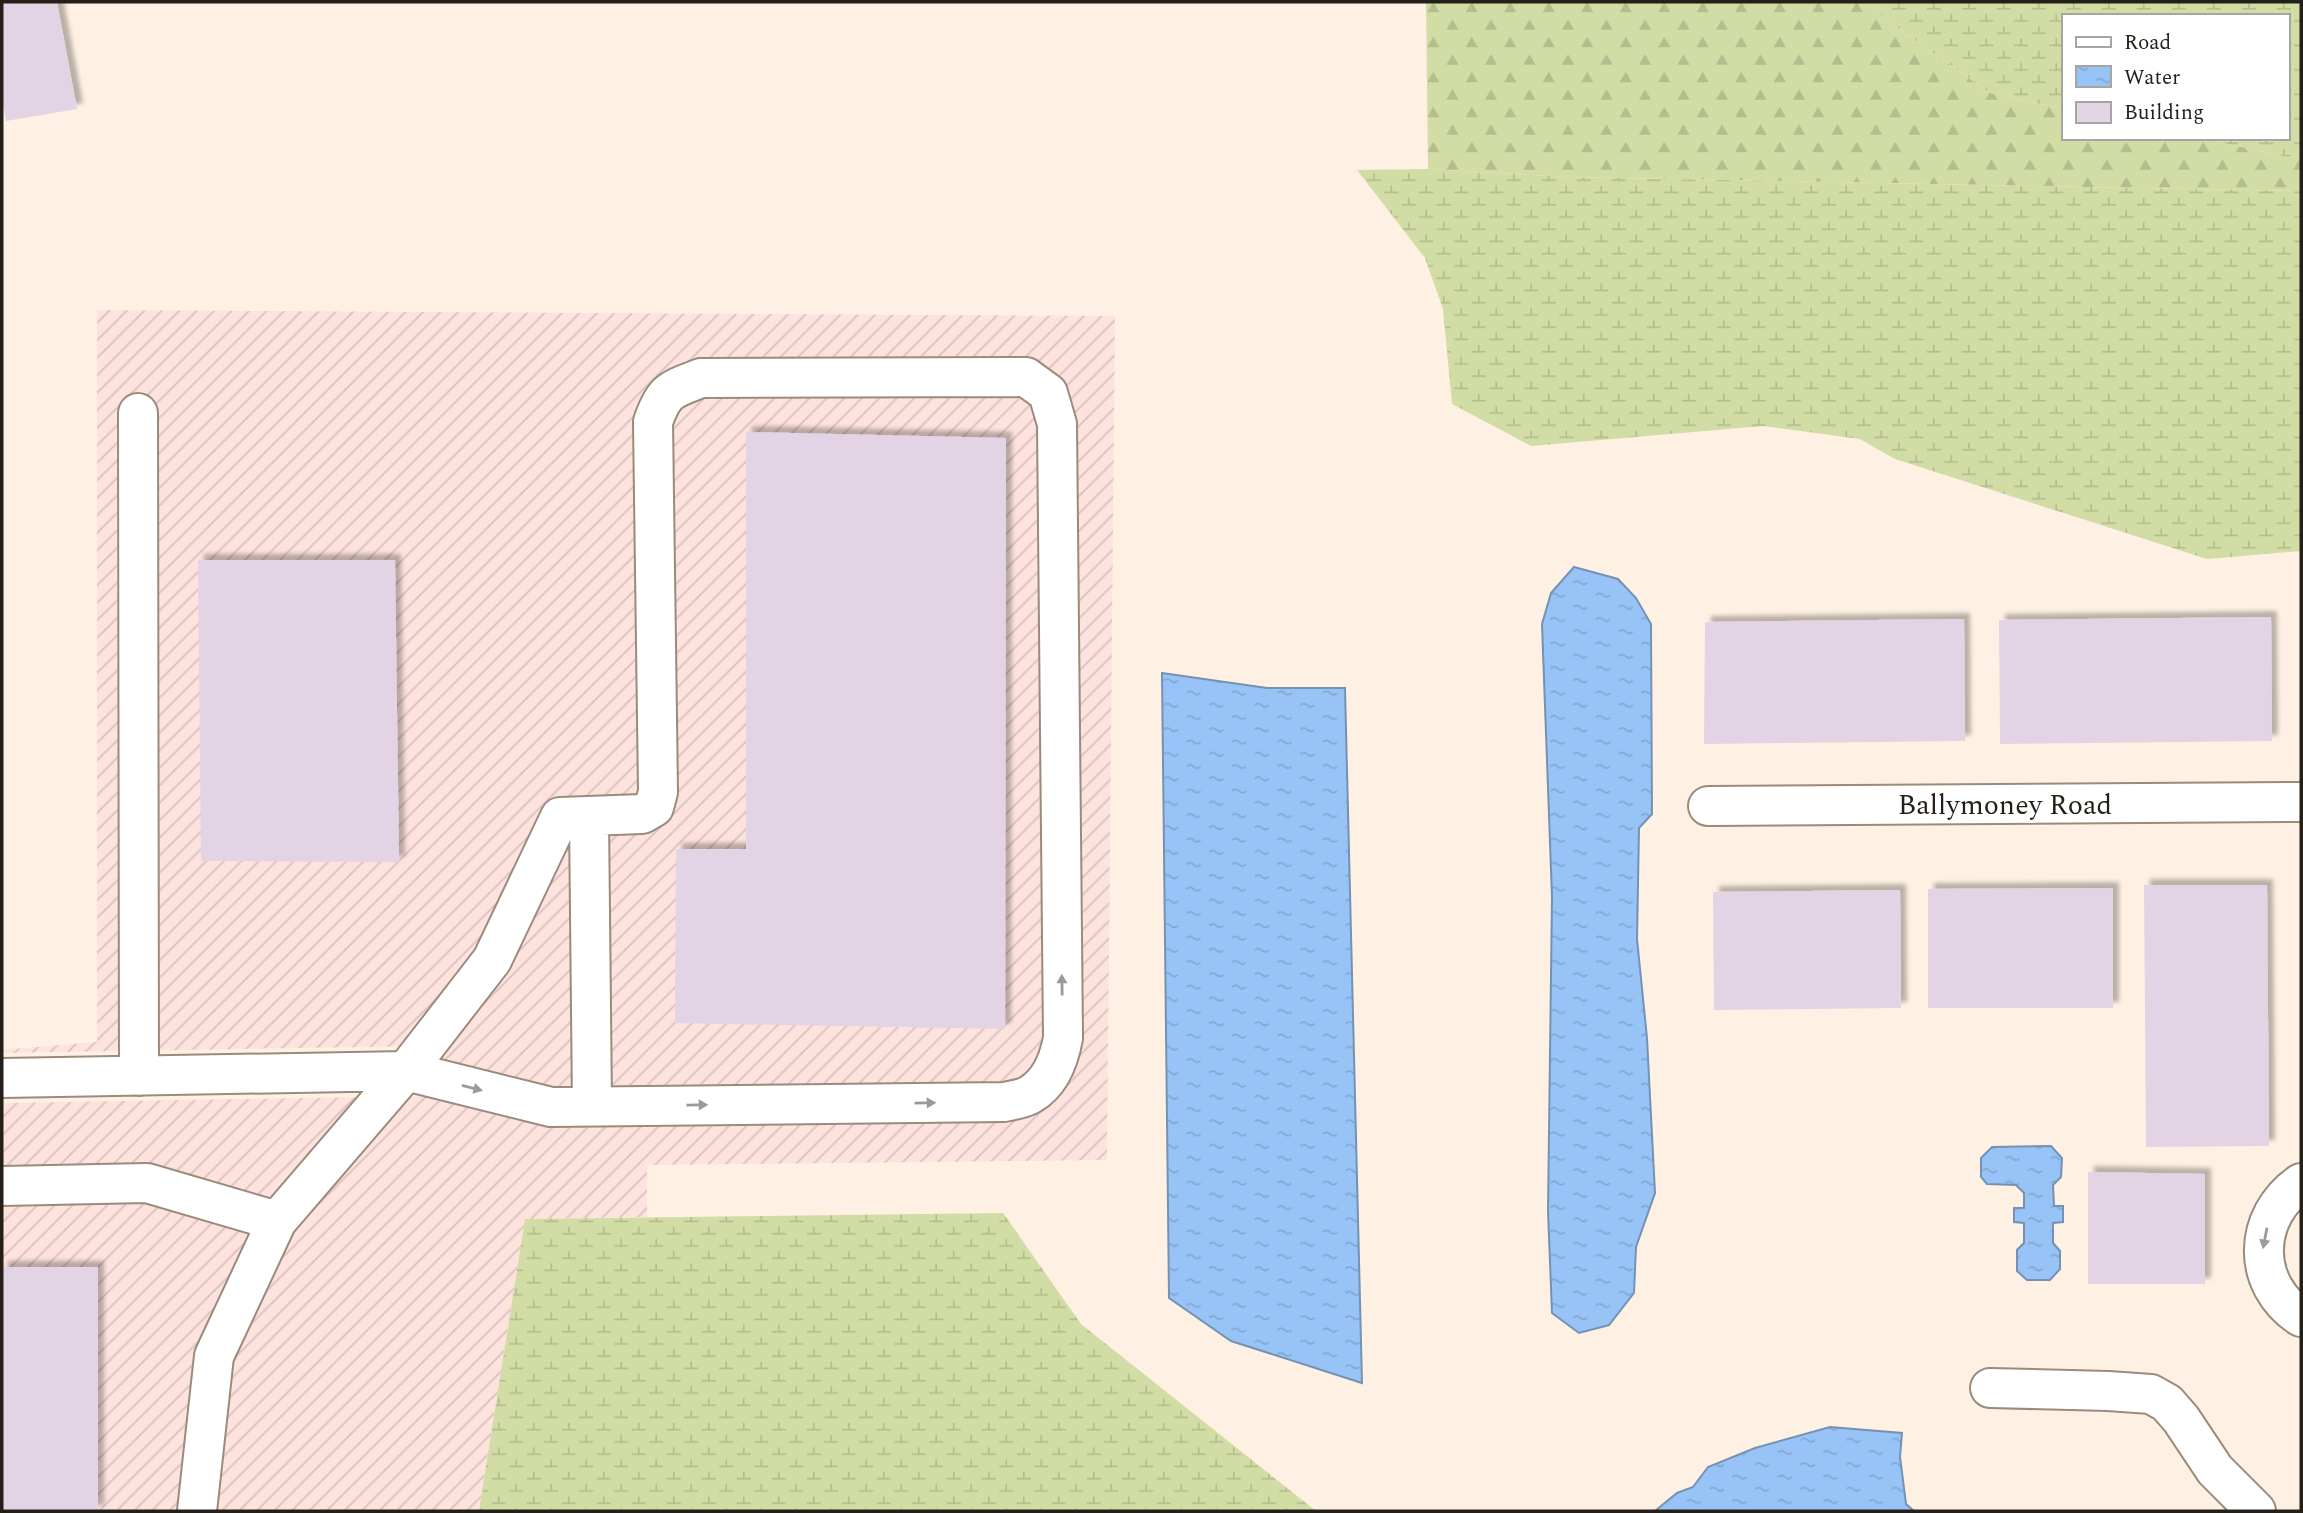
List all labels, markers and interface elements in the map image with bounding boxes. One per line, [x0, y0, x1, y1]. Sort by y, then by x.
legend [2062, 14, 2289, 140]
text: Road [2124, 27, 2171, 59]
text: Water [2124, 62, 2180, 94]
text: Building [2124, 97, 2204, 129]
street label: Ballymoney Road [1898, 784, 2112, 827]
one-way arrow [1057, 973, 1068, 995]
one-way arrow [461, 1083, 483, 1094]
one-way arrow [914, 1097, 936, 1109]
one-way arrow [687, 1099, 709, 1111]
one-way arrow [2260, 1227, 2271, 1249]

